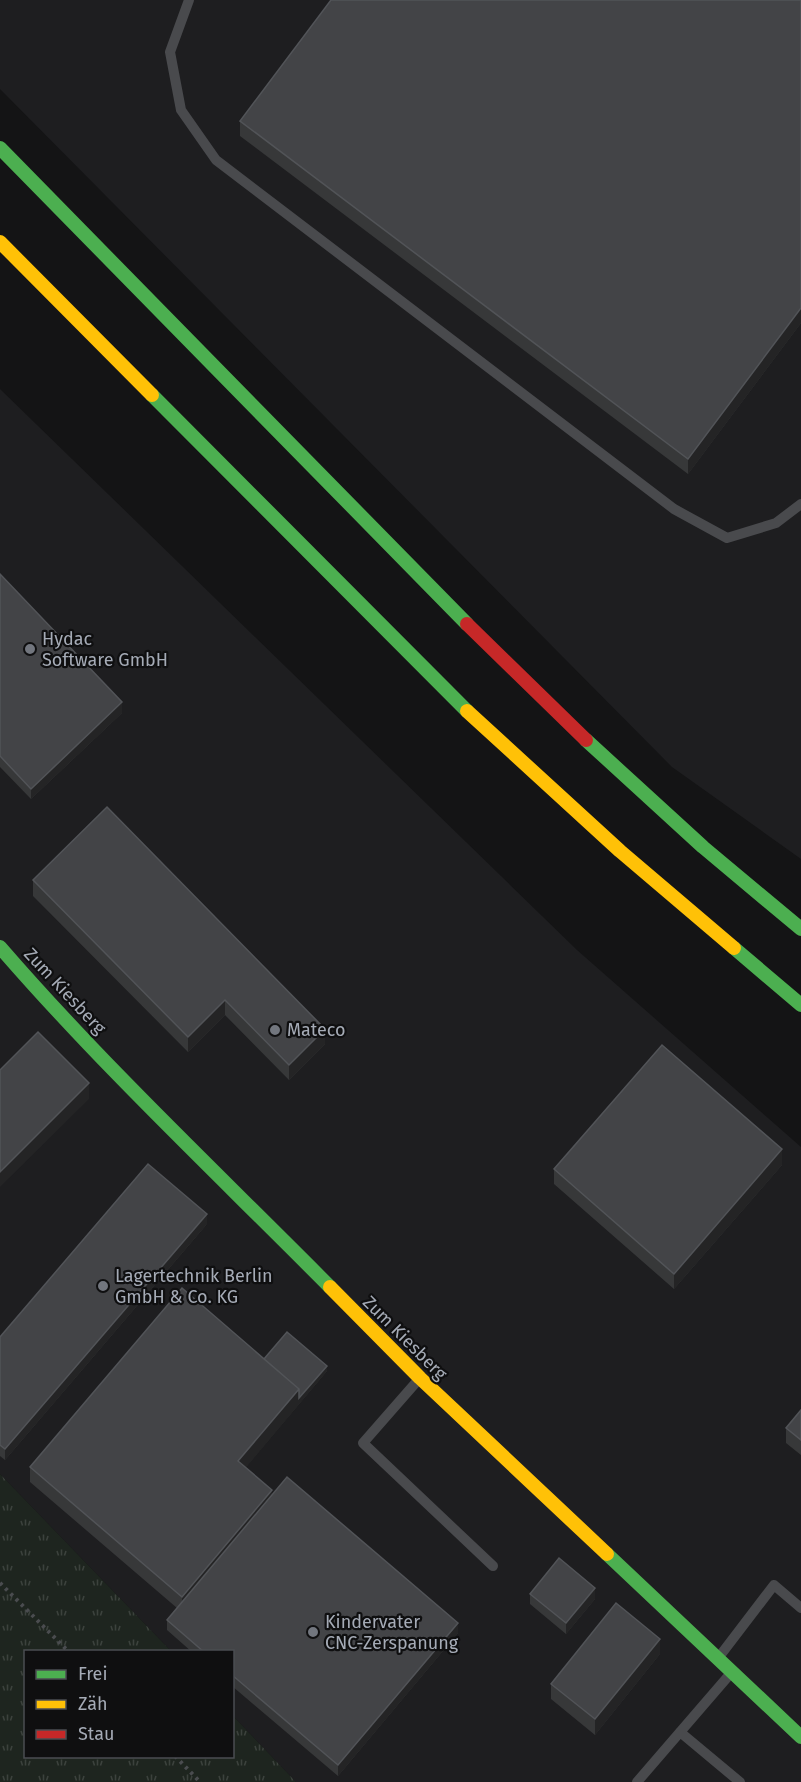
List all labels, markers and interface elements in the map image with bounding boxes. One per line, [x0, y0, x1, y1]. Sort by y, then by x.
place label: Hydac Software GmbH [42, 628, 168, 671]
marker: Hydac Software GmbH [23, 642, 37, 656]
street label: Zum Kiesberg [19, 943, 111, 1039]
place label: Mateco [287, 1019, 346, 1041]
marker: Mateco [268, 1023, 282, 1037]
place label: Lagertechnik Berlin GmbH & Co. KG [115, 1265, 273, 1308]
marker: Lagertechnik Berlin GmbH & Co. KG [96, 1279, 110, 1293]
street label: Zum Kiesberg [358, 1291, 452, 1385]
place label: Kindervater CNC-Zerspanung [325, 1611, 459, 1654]
marker: Kindervater CNC-Zerspanung [306, 1625, 320, 1639]
legend [24, 1650, 234, 1758]
text: Frei [78, 1663, 108, 1685]
text: Zäh [78, 1693, 107, 1715]
text: Stau [78, 1723, 114, 1745]

